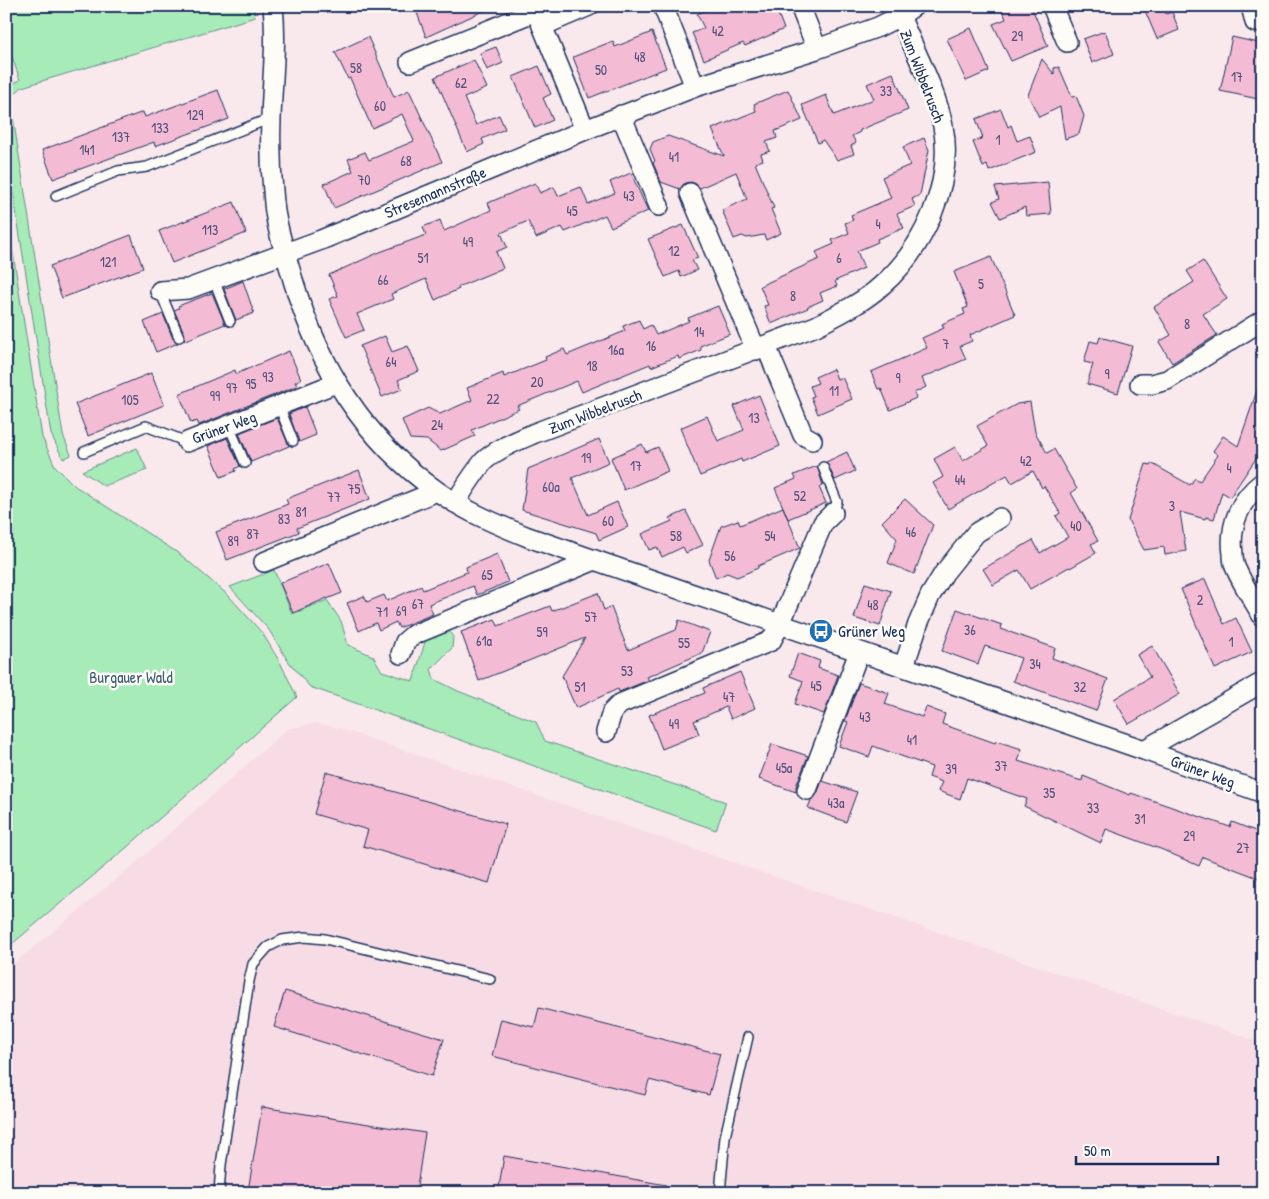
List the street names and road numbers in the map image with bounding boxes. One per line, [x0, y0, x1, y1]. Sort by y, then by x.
street label: Zum Wibbelrusch [895, 26, 951, 126]
street label: Stresemannstraße [381, 160, 490, 223]
street label: Zum Wibbelrusch [545, 383, 645, 439]
street label: Grüner Weg [189, 405, 259, 449]
street label: Grüner Weg [1168, 749, 1238, 793]

